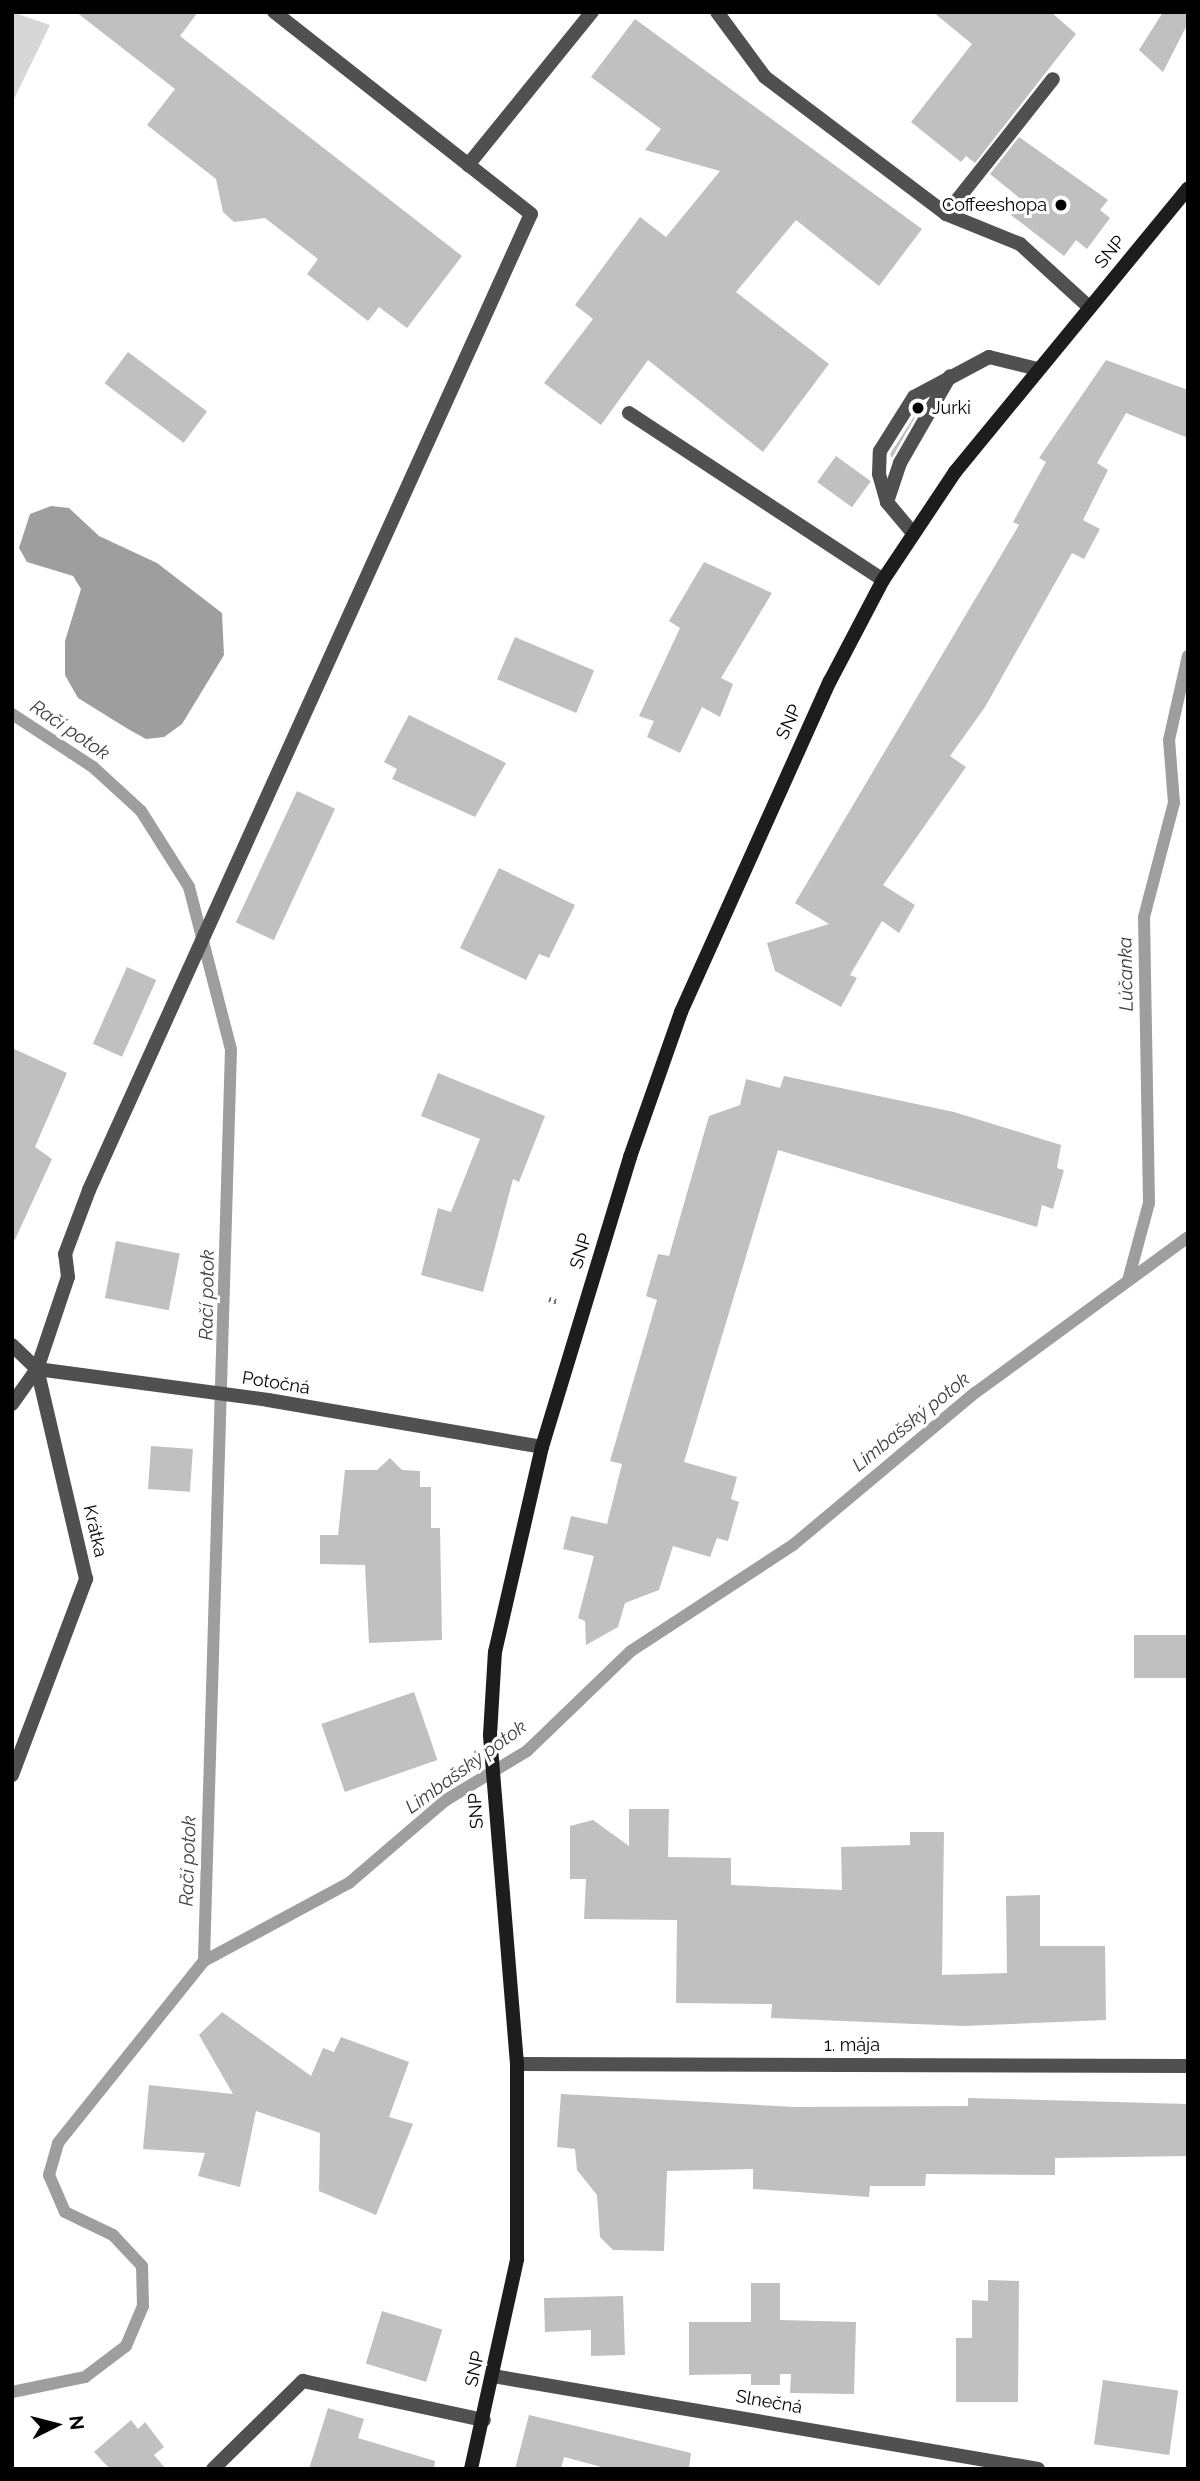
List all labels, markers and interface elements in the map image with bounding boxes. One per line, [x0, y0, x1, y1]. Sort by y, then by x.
place label: Coffeeshopa [942, 194, 1047, 216]
marker: Coffeeshopa [1053, 197, 1069, 213]
street label: SNP [1090, 231, 1130, 273]
place label: Jurki [932, 397, 971, 419]
marker: Jurki [910, 400, 926, 416]
water label: Račí potok [26, 695, 114, 765]
street label: SNP [772, 701, 806, 743]
water label: Lúčanka [1114, 937, 1138, 1011]
street label: SNP [565, 1231, 597, 1271]
water label: Račí potok [195, 1249, 219, 1341]
street label: Potočná [241, 1367, 311, 1399]
water label: Limbašský potok [848, 1368, 974, 1476]
street label: Krátka [79, 1503, 111, 1559]
water label: Limbašský potok [401, 1715, 531, 1819]
street label: SNP [464, 1792, 488, 1830]
water label: Račí potok [175, 1815, 201, 1907]
street label: 1. mája [824, 2034, 880, 2056]
street label: SNP [461, 2349, 489, 2389]
street label: Slnečná [734, 2386, 804, 2418]
north arrow [21, 2390, 91, 2460]
text: N [65, 2414, 89, 2431]

